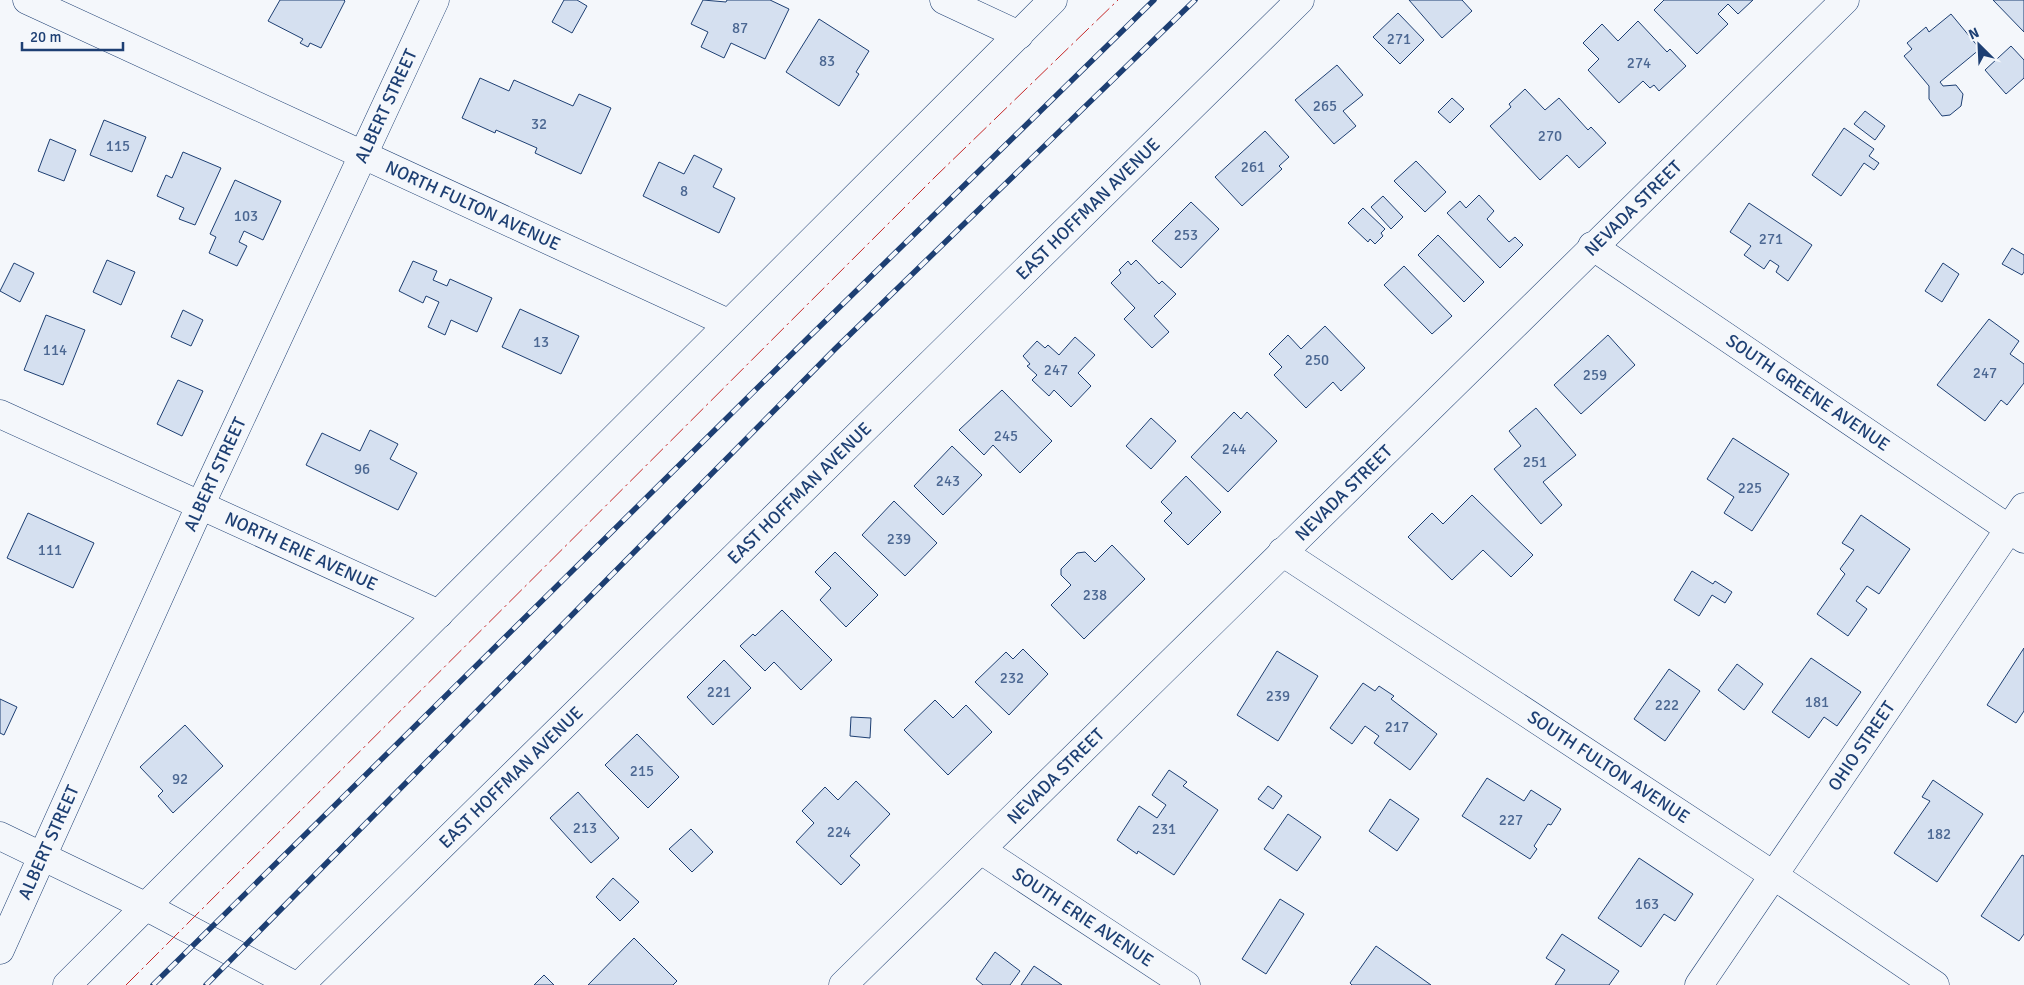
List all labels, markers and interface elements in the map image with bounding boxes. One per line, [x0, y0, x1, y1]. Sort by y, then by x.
house number: 87 [732, 19, 748, 37]
scale bar [22, 20, 124, 52]
north arrow [1954, 20, 2004, 70]
text: N [1966, 24, 1982, 43]
text: 20 m [30, 28, 61, 46]
house number: 271 [1387, 30, 1411, 48]
street label: ALBERT STREET [350, 45, 422, 167]
house number: 83 [819, 52, 835, 70]
house number: 274 [1627, 54, 1651, 72]
house number: 265 [1313, 97, 1337, 115]
house number: 32 [531, 115, 547, 133]
house number: 270 [1538, 127, 1562, 145]
street label: EAST HOFFMAN AVENUE [1011, 133, 1165, 285]
house number: 115 [106, 137, 130, 155]
street label: NORTH FULTON AVENUE [382, 156, 564, 255]
street label: NEVADA STREET [1580, 156, 1687, 261]
house number: 261 [1241, 158, 1265, 176]
house number: 8 [680, 182, 688, 200]
house number: 103 [234, 207, 258, 225]
house number: 253 [1174, 226, 1198, 244]
house number: 271 [1759, 230, 1783, 248]
street label: SOUTH GREENE AVENUE [1722, 329, 1894, 456]
house number: 13 [533, 333, 549, 351]
house number: 114 [43, 341, 67, 359]
house number: 250 [1305, 351, 1329, 369]
house number: 247 [1044, 361, 1068, 379]
house number: 247 [1973, 364, 1997, 382]
house number: 259 [1583, 366, 1607, 384]
street label: ALBERT STREET [179, 414, 251, 535]
street label: EAST HOFFMAN AVENUE [723, 417, 876, 569]
house number: 245 [994, 427, 1018, 445]
house number: 244 [1222, 440, 1246, 458]
street label: NEVADA STREET [1290, 440, 1397, 546]
house number: 251 [1523, 453, 1547, 471]
house number: 96 [354, 460, 370, 478]
house number: 243 [936, 472, 960, 490]
house number: 225 [1738, 479, 1762, 497]
street label: NORTH ERIE AVENUE [221, 507, 381, 596]
house number: 239 [887, 530, 911, 548]
house number: 111 [38, 541, 62, 559]
house number: 238 [1083, 586, 1107, 604]
house number: 232 [1000, 669, 1024, 687]
house number: 221 [707, 683, 731, 701]
house number: 239 [1266, 687, 1290, 705]
house number: 181 [1805, 693, 1829, 711]
house number: 222 [1655, 696, 1679, 714]
street label: OHIO STREET [1823, 697, 1900, 795]
street label: EAST HOFFMAN AVENUE [434, 702, 587, 853]
street label: SOUTH FULTON AVENUE [1524, 706, 1694, 828]
house number: 217 [1385, 718, 1409, 736]
street label: NEVADA STREET [1002, 723, 1109, 829]
house number: 215 [630, 762, 654, 780]
house number: 92 [172, 770, 188, 788]
street label: ALBERT STREET [13, 782, 84, 903]
house number: 227 [1499, 811, 1523, 829]
house number: 213 [573, 819, 597, 837]
house number: 231 [1152, 820, 1176, 838]
house number: 224 [827, 823, 851, 841]
house number: 182 [1927, 825, 1951, 843]
street label: SOUTH ERIE AVENUE [1008, 863, 1158, 972]
house number: 163 [1635, 895, 1659, 913]

